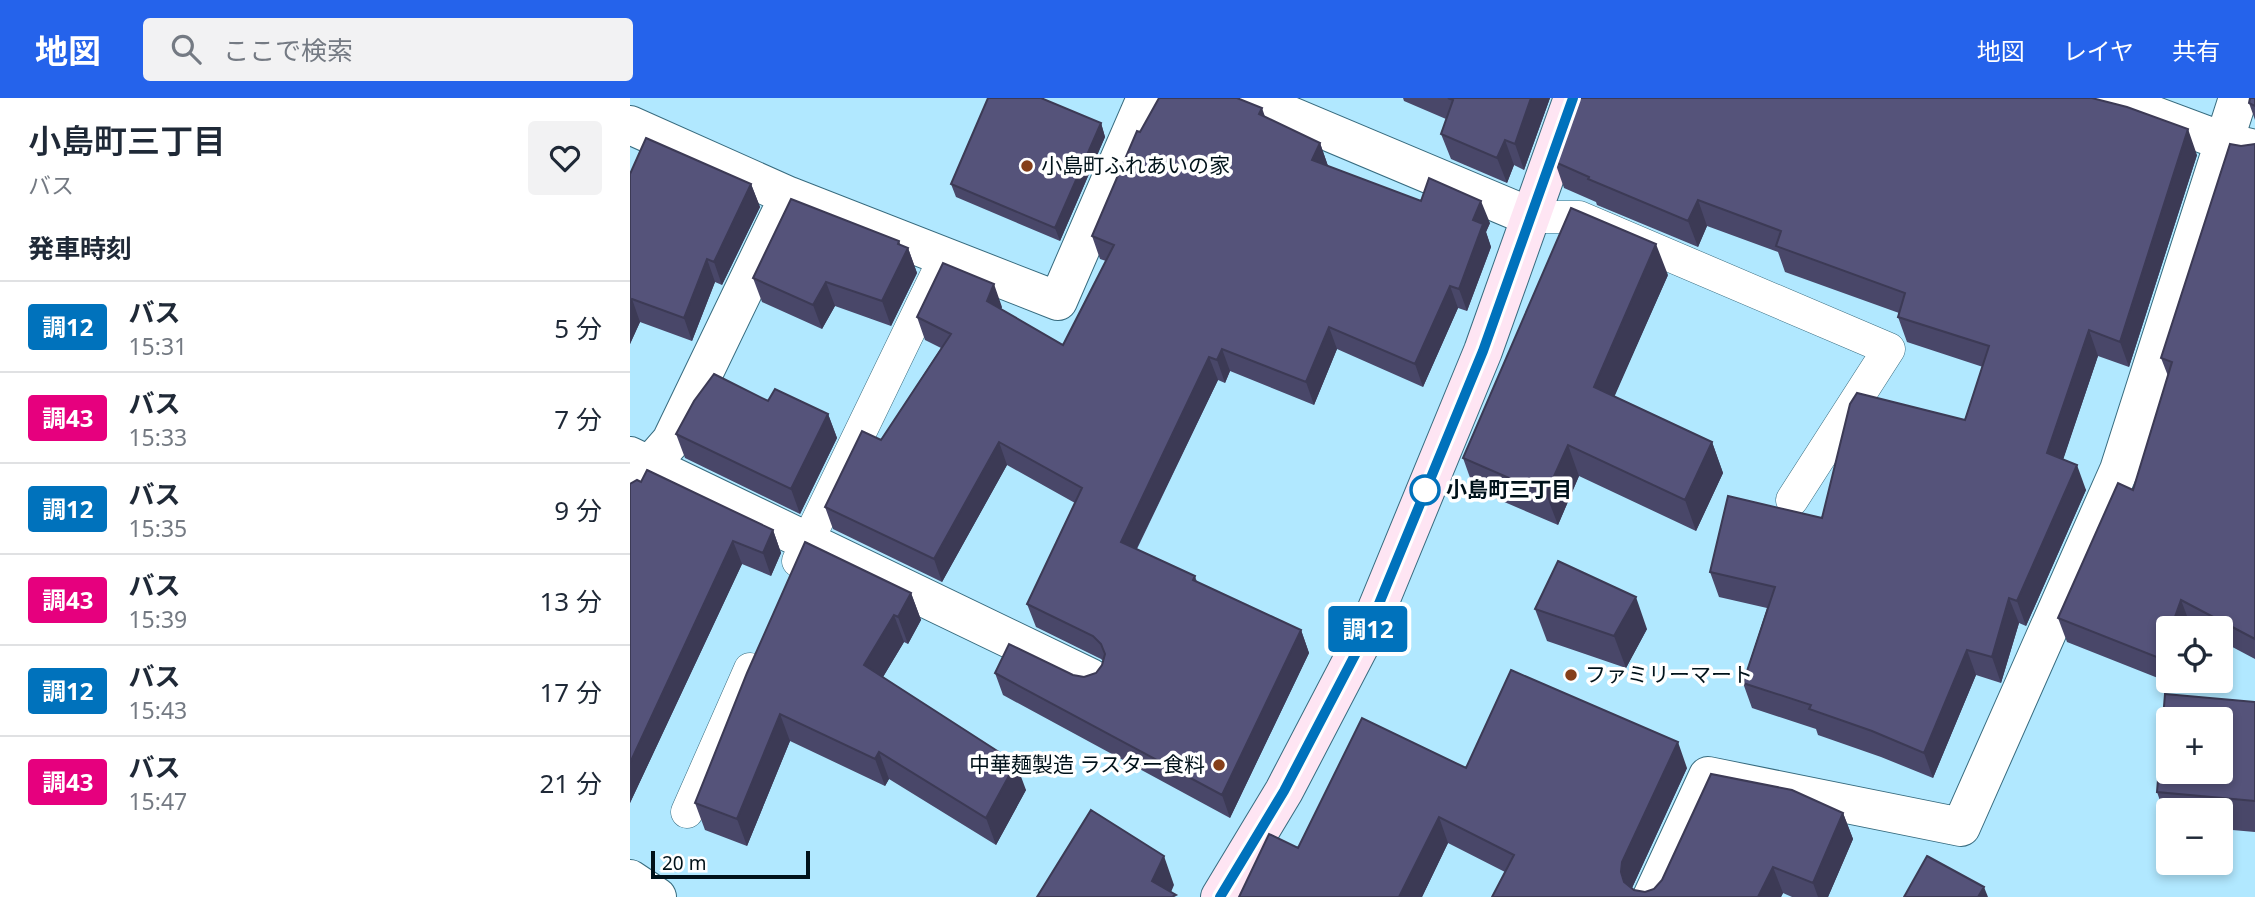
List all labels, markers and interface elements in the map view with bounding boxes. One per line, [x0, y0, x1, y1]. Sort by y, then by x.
search box [143, 18, 633, 81]
text: 地図 [35, 28, 101, 73]
icon: search [167, 30, 205, 68]
text: ここで検索 [223, 32, 353, 68]
text: 地図 [1977, 34, 2025, 67]
text: レイヤ [2063, 34, 2134, 67]
text: 共有 [2172, 34, 2220, 67]
text: 小島町三丁目 [28, 118, 226, 163]
button: heart [528, 121, 602, 195]
place label: 小島町ふれあいの家 [1041, 151, 1230, 179]
marker: 小島町ふれあいの家 [1019, 158, 1035, 174]
text: バス [28, 169, 74, 201]
text: 発車時刻 [28, 230, 132, 266]
text: バス [128, 294, 180, 330]
text: 調12 [42, 310, 93, 343]
text: 5 分 [554, 310, 602, 346]
text: 15:31 [128, 330, 187, 362]
text: バス [128, 385, 180, 421]
text: 調43 [42, 401, 93, 434]
text: 7 分 [554, 401, 602, 437]
text: 15:33 [128, 421, 187, 453]
marker: 小島町三丁目 [1410, 475, 1440, 505]
place label: 小島町三丁目 [1446, 475, 1572, 503]
text: バス [128, 476, 180, 512]
text: 調12 [42, 492, 93, 525]
text: 9 分 [554, 492, 602, 528]
text: 15:35 [128, 512, 187, 544]
text: バス [128, 567, 180, 603]
text: 調43 [42, 583, 93, 616]
text: 13 分 [539, 583, 602, 619]
text: 15:39 [128, 603, 187, 635]
line badge: 調12 [1328, 606, 1408, 652]
text: 調12 [1342, 612, 1394, 645]
map controls [2156, 616, 2233, 875]
button: locate [2156, 616, 2233, 693]
text: バス [128, 658, 180, 694]
place label: ファミリーマート [1585, 660, 1753, 688]
marker: ファミリーマート [1563, 667, 1579, 683]
text: 調12 [42, 674, 93, 707]
text: 17 分 [539, 674, 602, 710]
text: 15:43 [128, 694, 187, 726]
button: + [2156, 707, 2233, 784]
text: バス [128, 749, 180, 785]
place label: 中華麺製造 ラスター食料 [969, 750, 1205, 778]
marker: 中華麺製造 ラスター食料 [1211, 757, 1227, 773]
text: 調43 [42, 765, 93, 798]
text: 21 分 [539, 765, 602, 801]
text: 15:47 [128, 785, 187, 817]
button: − [2156, 798, 2233, 875]
scale bar [651, 848, 810, 880]
text: 20 m [662, 850, 706, 876]

